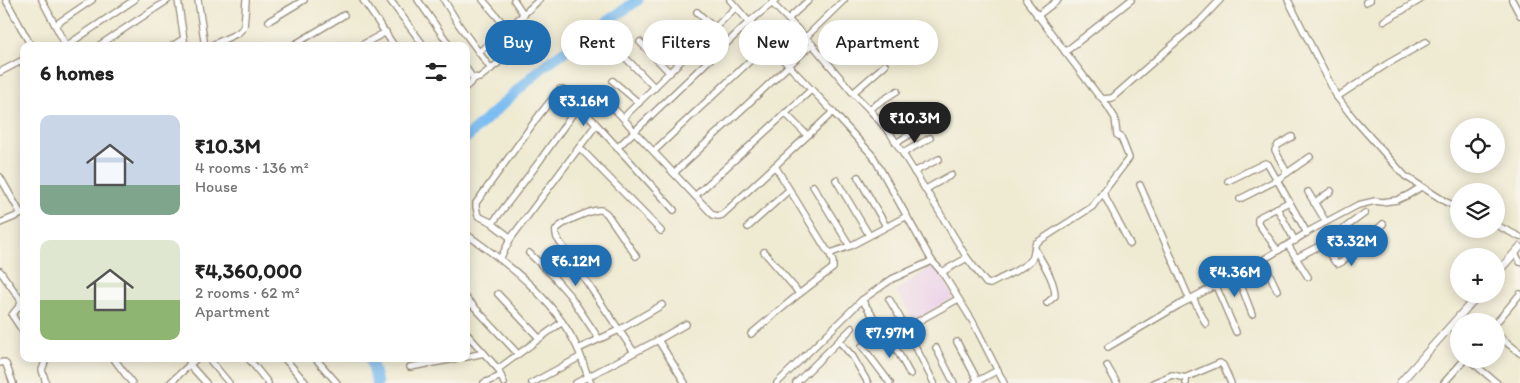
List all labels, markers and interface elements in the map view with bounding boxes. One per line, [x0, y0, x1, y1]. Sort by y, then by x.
chip: Buy [485, 20, 551, 65]
chip: Rent [561, 20, 633, 65]
chip: Filters [643, 20, 729, 65]
chip: New [739, 20, 808, 65]
chip: Apartment [818, 20, 938, 65]
icon: filters [422, 58, 450, 86]
text: 6 homes [40, 60, 114, 85]
pin: ₹3.16M [543, 84, 625, 127]
text: ₹3.16M [560, 91, 608, 110]
pin: ₹10.3M [874, 102, 956, 144]
text: ₹10.3M [890, 108, 940, 127]
map controls [1450, 118, 1505, 368]
button: locate [1450, 118, 1505, 173]
text: ₹10.3M [195, 133, 261, 158]
icon: home [80, 135, 140, 195]
text: 4 rooms · 136 m² [195, 158, 309, 177]
text: House [195, 177, 238, 196]
button: layers [1450, 183, 1505, 238]
pin: ₹3.32M [1311, 224, 1393, 267]
text: ₹3.32M [1327, 231, 1377, 250]
pin: ₹6.12M [535, 244, 617, 287]
button: + [1450, 248, 1505, 303]
text: ₹6.12M [552, 251, 600, 270]
pin: ₹4.36M [1194, 256, 1276, 298]
text: ₹4,360,000 [195, 258, 302, 283]
icon: home [80, 260, 140, 320]
text: ₹4.36M [1209, 262, 1261, 281]
text: 2 rooms · 62 m² [195, 283, 300, 302]
text: Apartment [195, 302, 270, 321]
button: − [1450, 313, 1505, 368]
pin: ₹7.97M [849, 316, 931, 359]
text: ₹7.97M [866, 323, 914, 342]

